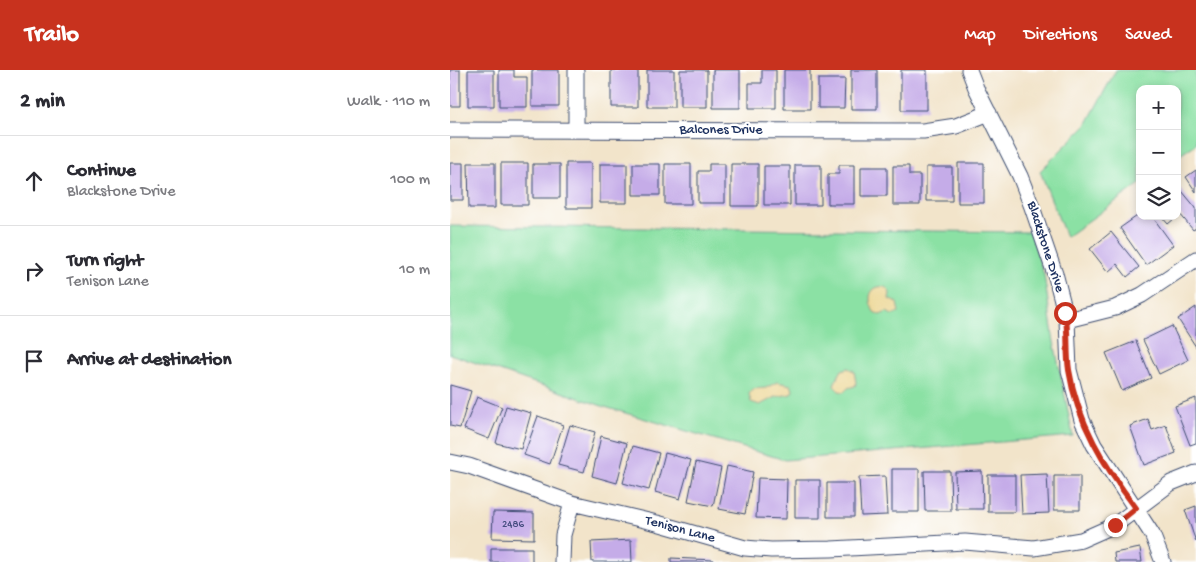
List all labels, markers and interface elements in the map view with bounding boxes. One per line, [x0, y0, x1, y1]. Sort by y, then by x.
text: Trailo [25, 21, 79, 50]
text: Map [964, 25, 996, 46]
text: Directions [1024, 25, 1097, 46]
text: Saved [1125, 25, 1171, 46]
map controls [1136, 85, 1181, 220]
button: + [1136, 85, 1181, 130]
text: 2 min [20, 90, 65, 115]
text: Walk · 110 m [347, 93, 430, 112]
street label: Balcones Drive [679, 122, 763, 139]
button: − [1136, 130, 1181, 175]
text: Continue [67, 160, 136, 183]
icon: ahead [20, 167, 48, 195]
text: 100 m [390, 171, 430, 190]
button: layers [1136, 175, 1181, 220]
text: Blackstone Drive [67, 183, 175, 202]
street label: Blackstone Drive [1022, 198, 1068, 295]
text: Turn right [67, 250, 143, 273]
icon: right [20, 257, 48, 285]
text: 10 m [399, 261, 430, 280]
text: Tenison Lane [67, 273, 149, 292]
route start [1054, 302, 1077, 325]
icon: arrive [20, 347, 48, 375]
text: Arrive at destination [67, 349, 231, 372]
street label: Tenison Lane [642, 512, 717, 548]
route end [1104, 514, 1127, 537]
house number: 2486 [502, 519, 525, 531]

